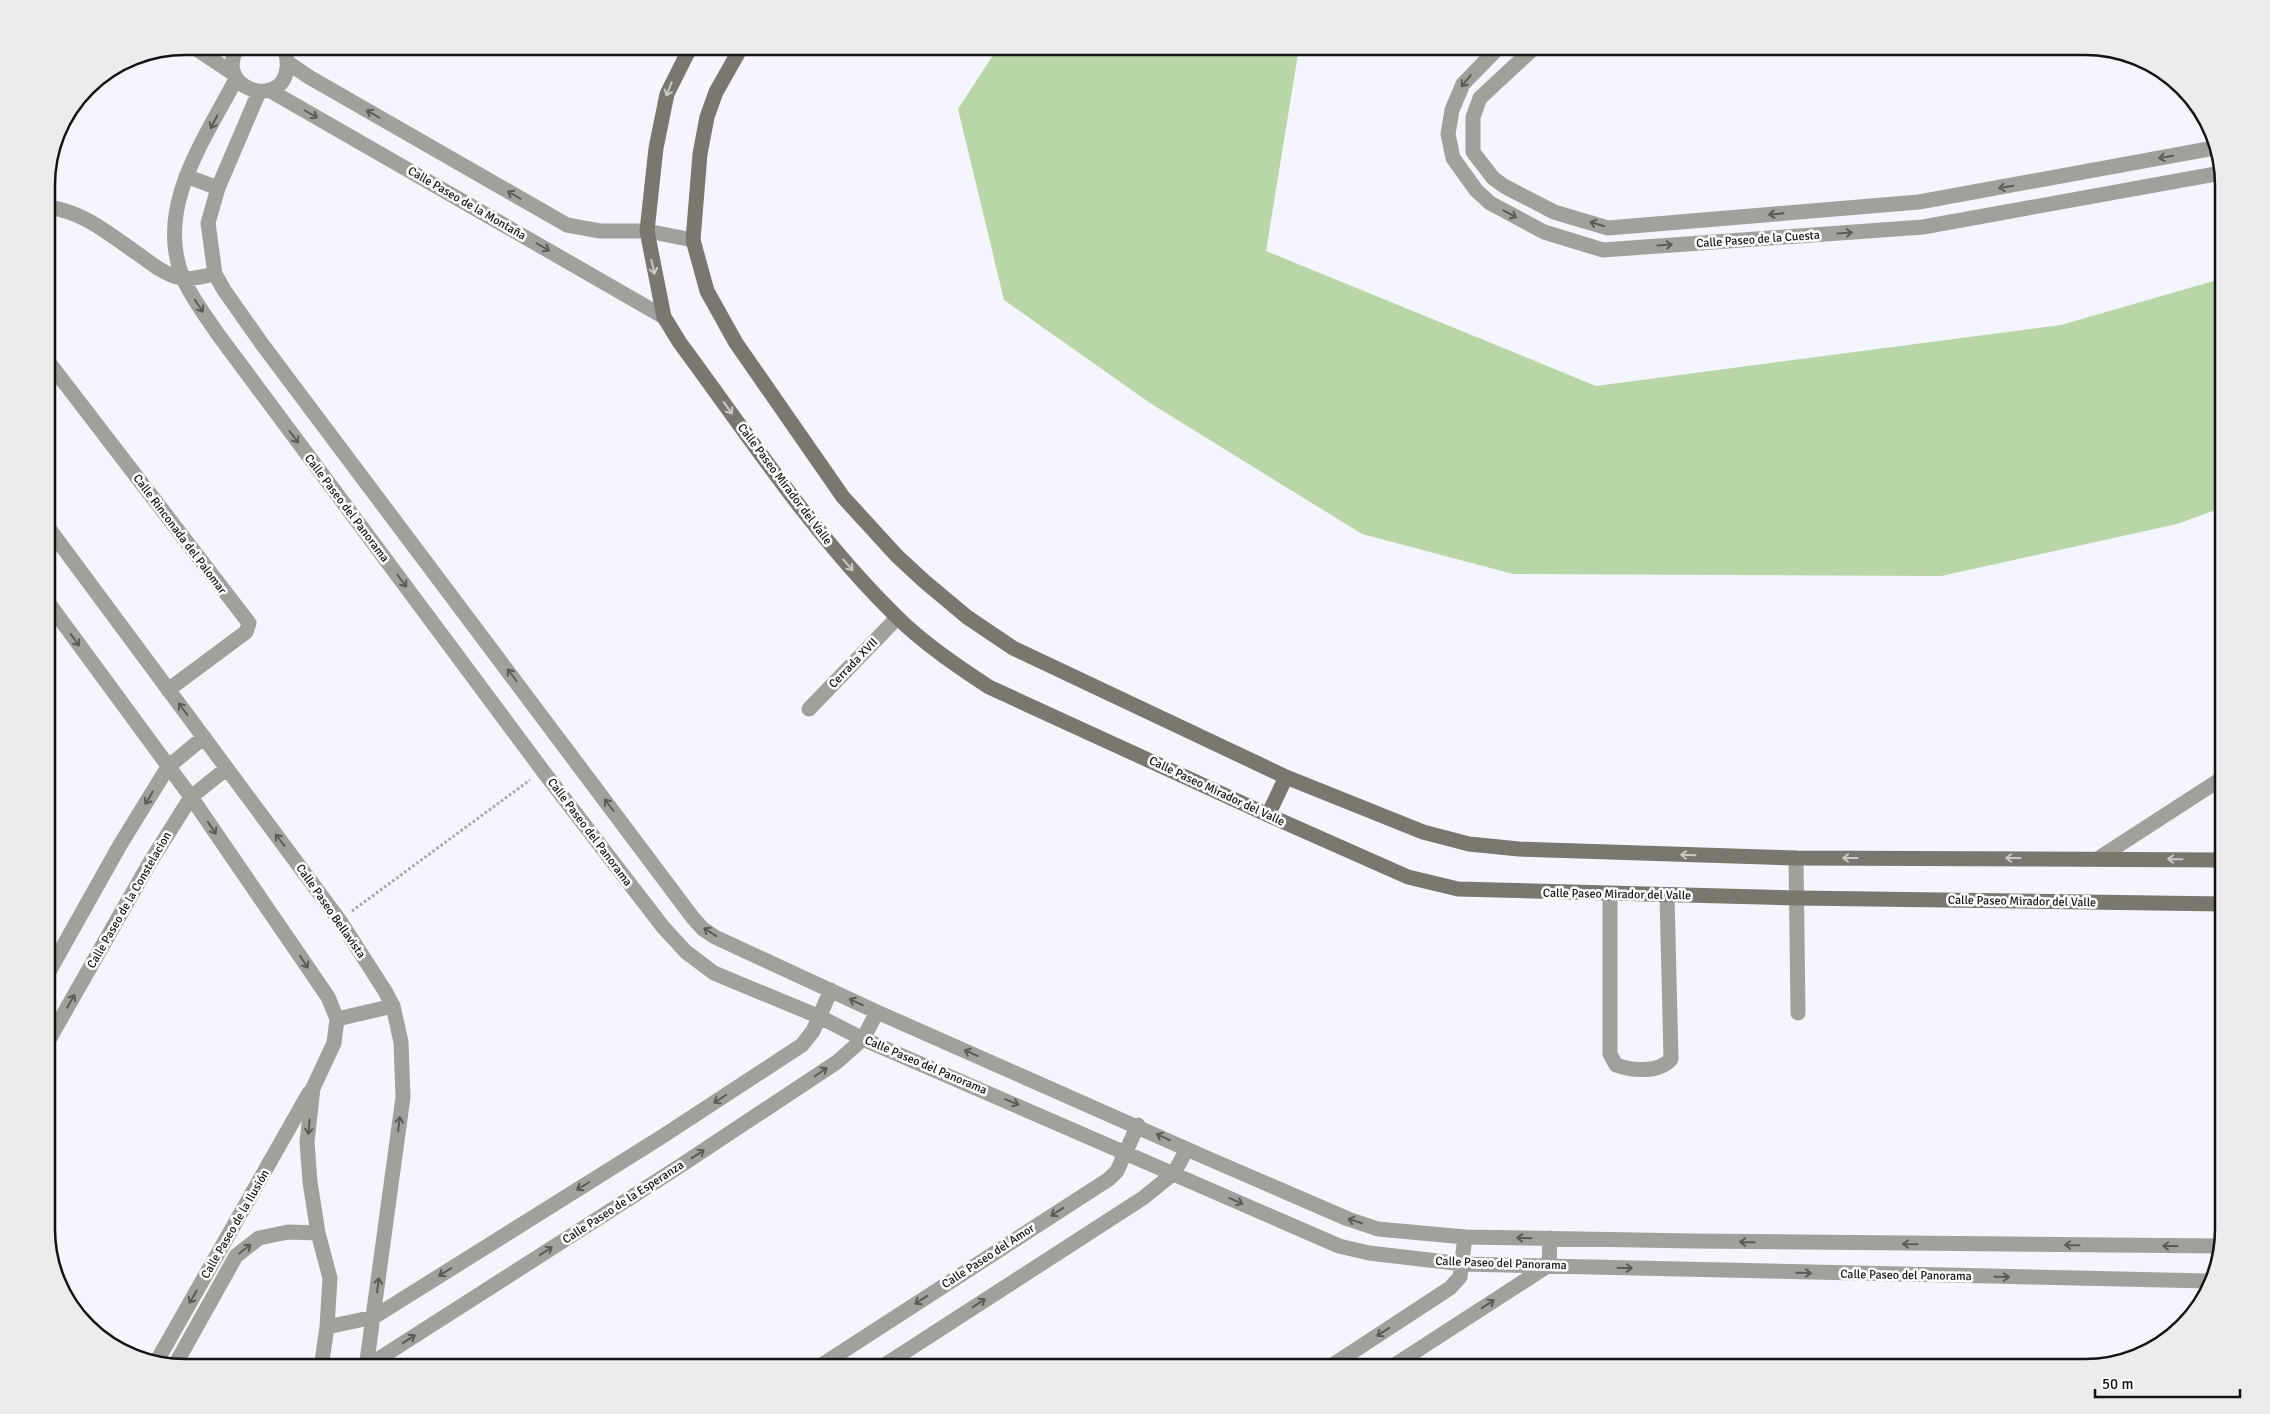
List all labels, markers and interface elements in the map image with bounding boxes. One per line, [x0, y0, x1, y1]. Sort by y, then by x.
one-way arrow [1461, 75, 1472, 88]
one-way arrow [664, 81, 673, 97]
one-way arrow [366, 109, 381, 118]
one-way arrow [304, 110, 318, 120]
one-way arrow [209, 114, 218, 129]
one-way arrow [2158, 153, 2174, 163]
street label: Calle Paseo de la Montaña [405, 163, 529, 243]
one-way arrow [1999, 182, 2015, 192]
one-way arrow [507, 190, 522, 199]
one-way arrow [1768, 209, 1784, 219]
one-way arrow [1502, 210, 1517, 219]
one-way arrow [1589, 219, 1605, 229]
street label: Calle Paseo de la Cuesta [1696, 228, 1820, 251]
one-way arrow [1836, 228, 1852, 238]
one-way arrow [1657, 241, 1673, 250]
one-way arrow [536, 243, 550, 253]
one-way arrow [649, 258, 658, 274]
one-way arrow [194, 298, 204, 312]
one-way arrow [723, 401, 733, 415]
street label: Calle Paseo Mirador del Valle [734, 421, 835, 548]
one-way arrow [289, 430, 300, 443]
street label: Calle Paseo del Panorama [301, 451, 392, 565]
street label: Calle Rinconada del Palomar [130, 471, 230, 598]
one-way arrow [842, 558, 854, 571]
one-way arrow [397, 574, 407, 588]
one-way arrow [70, 633, 80, 647]
street label: Cerrada XVII [826, 635, 881, 692]
one-way arrow [507, 668, 517, 682]
one-way arrow [178, 702, 188, 716]
street label: Calle Paseo Mirador del Valle [1146, 753, 1287, 830]
street label: Calle Paseo del Panorama [544, 775, 635, 889]
one-way arrow [143, 791, 153, 805]
one-way arrow [604, 799, 615, 812]
one-way arrow [207, 821, 217, 835]
street label: Calle Paseo de la Constelacion [84, 829, 175, 971]
one-way arrow [275, 833, 285, 847]
one-way arrow [1680, 850, 1696, 860]
one-way arrow [1842, 853, 1858, 863]
one-way arrow [2005, 853, 2021, 863]
one-way arrow [2167, 854, 2184, 864]
street label: Calle Paseo Bellavista [292, 861, 369, 961]
street label: Calle Paseo Mirador del Valle [1543, 886, 1691, 903]
street label: Calle Paseo Mirador del Valle [1948, 893, 2096, 910]
one-way arrow [703, 927, 717, 937]
one-way arrow [299, 955, 309, 969]
one-way arrow [66, 994, 76, 1008]
one-way arrow [849, 997, 864, 1006]
street label: Calle Paseo del Panorama [862, 1033, 989, 1098]
one-way arrow [964, 1047, 979, 1057]
one-way arrow [814, 1067, 828, 1077]
one-way arrow [714, 1094, 728, 1104]
one-way arrow [1004, 1098, 1019, 1108]
one-way arrow [394, 1116, 404, 1132]
one-way arrow [304, 1119, 314, 1135]
one-way arrow [1155, 1132, 1170, 1142]
one-way arrow [691, 1149, 705, 1159]
street label: Calle Paseo de la Esperanza [560, 1158, 687, 1247]
street label: Calle Paseo de la Ilusión [198, 1167, 273, 1281]
one-way arrow [577, 1182, 591, 1192]
one-way arrow [1228, 1196, 1243, 1206]
one-way arrow [1051, 1207, 1065, 1217]
one-way arrow [1347, 1216, 1363, 1226]
street label: Calle Paseo del Amor [939, 1221, 1038, 1292]
one-way arrow [1516, 1233, 1532, 1243]
one-way arrow [1740, 1237, 1756, 1247]
one-way arrow [1902, 1239, 1918, 1249]
one-way arrow [2065, 1240, 2081, 1250]
one-way arrow [2162, 1241, 2178, 1251]
one-way arrow [238, 1243, 251, 1254]
one-way arrow [539, 1246, 553, 1256]
street label: Calle Paseo del Panorama [1435, 1254, 1567, 1273]
one-way arrow [1616, 1263, 1632, 1273]
one-way arrow [439, 1267, 453, 1277]
street label: Calle Paseo del Panorama [1840, 1267, 1972, 1284]
one-way arrow [1796, 1268, 1812, 1278]
one-way arrow [1994, 1272, 2010, 1282]
one-way arrow [373, 1277, 383, 1293]
one-way arrow [188, 1290, 198, 1305]
one-way arrow [914, 1295, 928, 1305]
one-way arrow [972, 1298, 986, 1308]
one-way arrow [1481, 1299, 1495, 1309]
one-way arrow [1376, 1327, 1390, 1337]
one-way arrow [402, 1333, 416, 1343]
scale bar [2095, 1366, 2240, 1398]
text: 50 m [2102, 1375, 2133, 1393]

